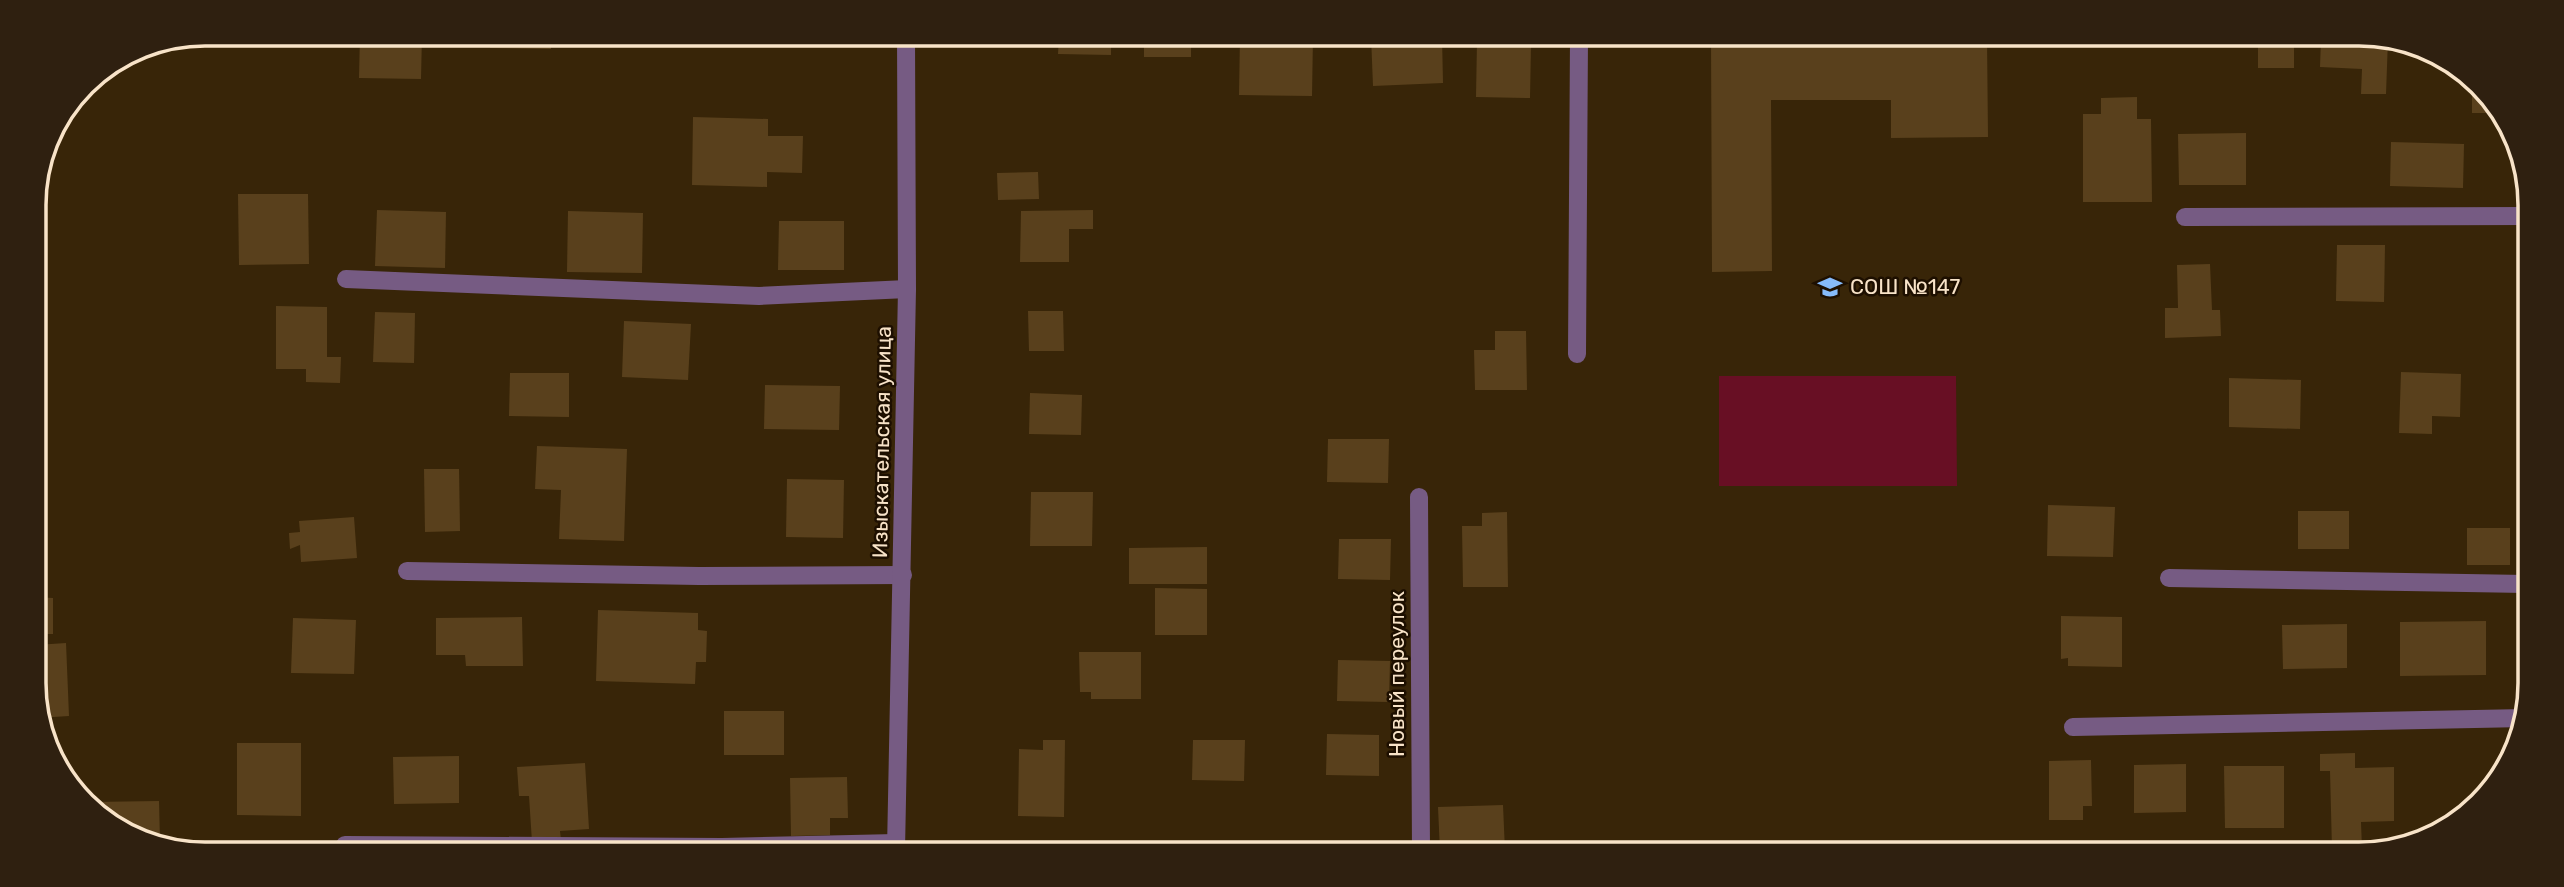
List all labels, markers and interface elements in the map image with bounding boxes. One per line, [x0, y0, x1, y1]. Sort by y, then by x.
school or university icon: СОШ №147 [1816, 273, 1844, 301]
place label: СОШ №147 [1850, 274, 1960, 299]
street label: Изыскательская улица [867, 326, 896, 558]
street label: Новый переулок [1384, 591, 1409, 757]

